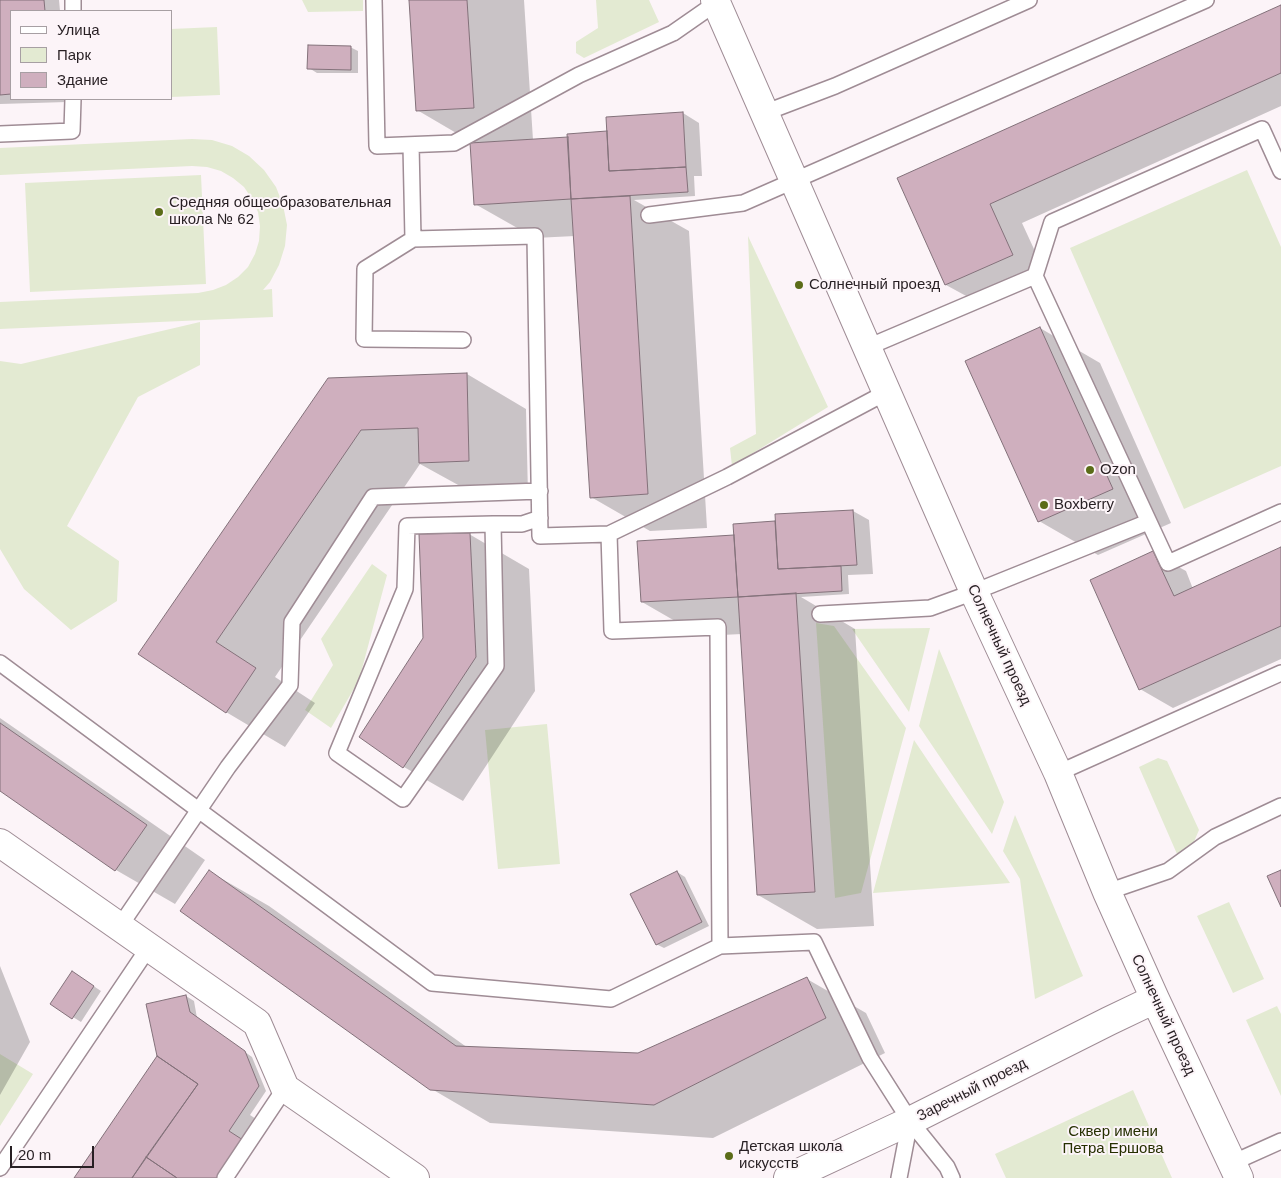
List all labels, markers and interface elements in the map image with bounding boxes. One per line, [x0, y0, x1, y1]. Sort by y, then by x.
legend [10, 10, 172, 100]
text: Улица [57, 21, 100, 38]
text: Парк [57, 46, 91, 63]
text: Здание [57, 71, 108, 88]
place label: Средняя общеобразовательная школа № 62 [169, 194, 391, 229]
marker: Средняя общеобразовательная школа № 62 [153, 206, 165, 218]
place label: Солнечный проезд [809, 276, 940, 294]
marker: Солнечный проезд [793, 279, 805, 291]
place label: Ozon [1100, 461, 1136, 479]
marker: Ozon [1084, 464, 1096, 476]
place label: Boxberry [1054, 496, 1114, 514]
marker: Boxberry [1038, 499, 1050, 511]
street label: Солнечный проезд [963, 582, 1035, 708]
street label: Солнечный проезд [1127, 952, 1199, 1078]
street label: Заречный проезд [914, 1054, 1030, 1126]
park label: Сквер имени Петра Ершова [1062, 1123, 1164, 1158]
scale bar [12, 1136, 96, 1168]
place label: Детская школа искусств [739, 1138, 843, 1173]
text: 20 m [18, 1146, 51, 1163]
marker: Детская школа искусств [723, 1150, 735, 1162]

